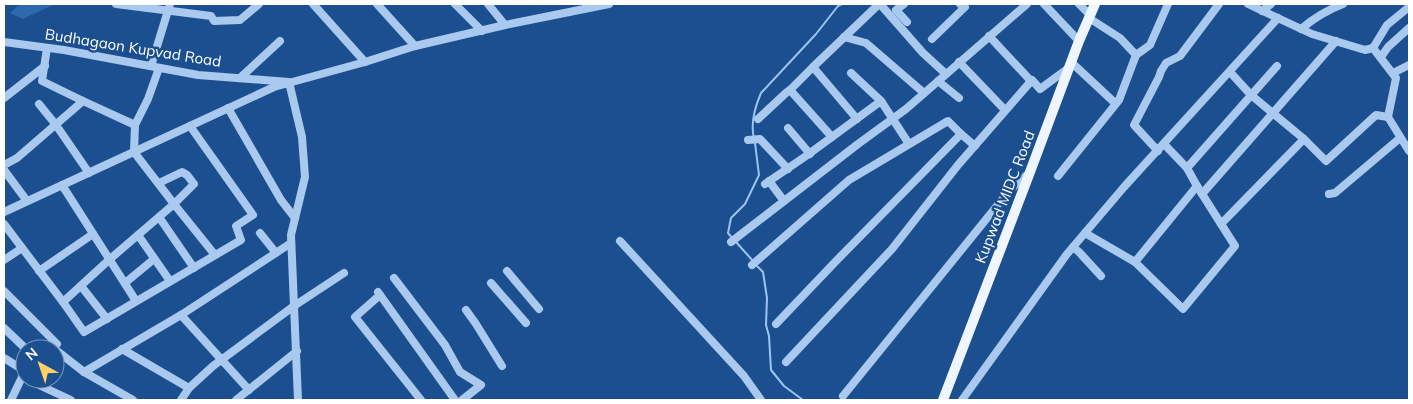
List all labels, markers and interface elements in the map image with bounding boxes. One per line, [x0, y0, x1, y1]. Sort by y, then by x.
street label: Budhagaon Kupvad Road [44, 24, 223, 71]
street label: Kupwad MIDC Road [970, 128, 1039, 266]
north arrow [15, 339, 65, 389]
text: N [22, 344, 41, 364]

